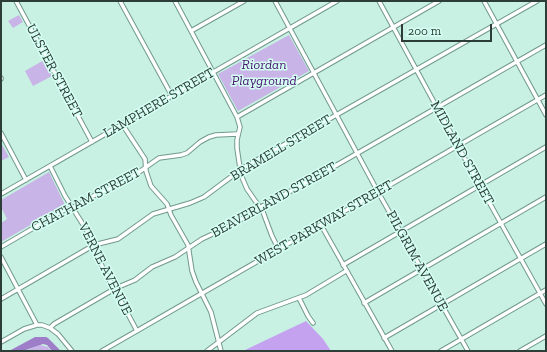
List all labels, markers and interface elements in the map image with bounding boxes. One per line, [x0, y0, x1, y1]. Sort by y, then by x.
scale bar [403, 16, 494, 42]
street label: ULSTER STREET [22, 21, 86, 121]
text: 200 m [408, 24, 441, 38]
park label: Riordan Playground [231, 57, 297, 90]
street label: LAMPHERE STREET [100, 64, 218, 142]
street label: MIDLAND STREET [426, 98, 498, 208]
street label: BRAMELL STREET [227, 111, 335, 185]
street label: BEAVERLAND STREET [208, 159, 340, 241]
street label: CHATHAM STREET [28, 164, 144, 236]
street label: WEST PARKWAY STREET [252, 177, 396, 269]
street label: PILGRIM AVENUE [382, 208, 452, 314]
street label: VERNE AVENUE [74, 220, 136, 318]

